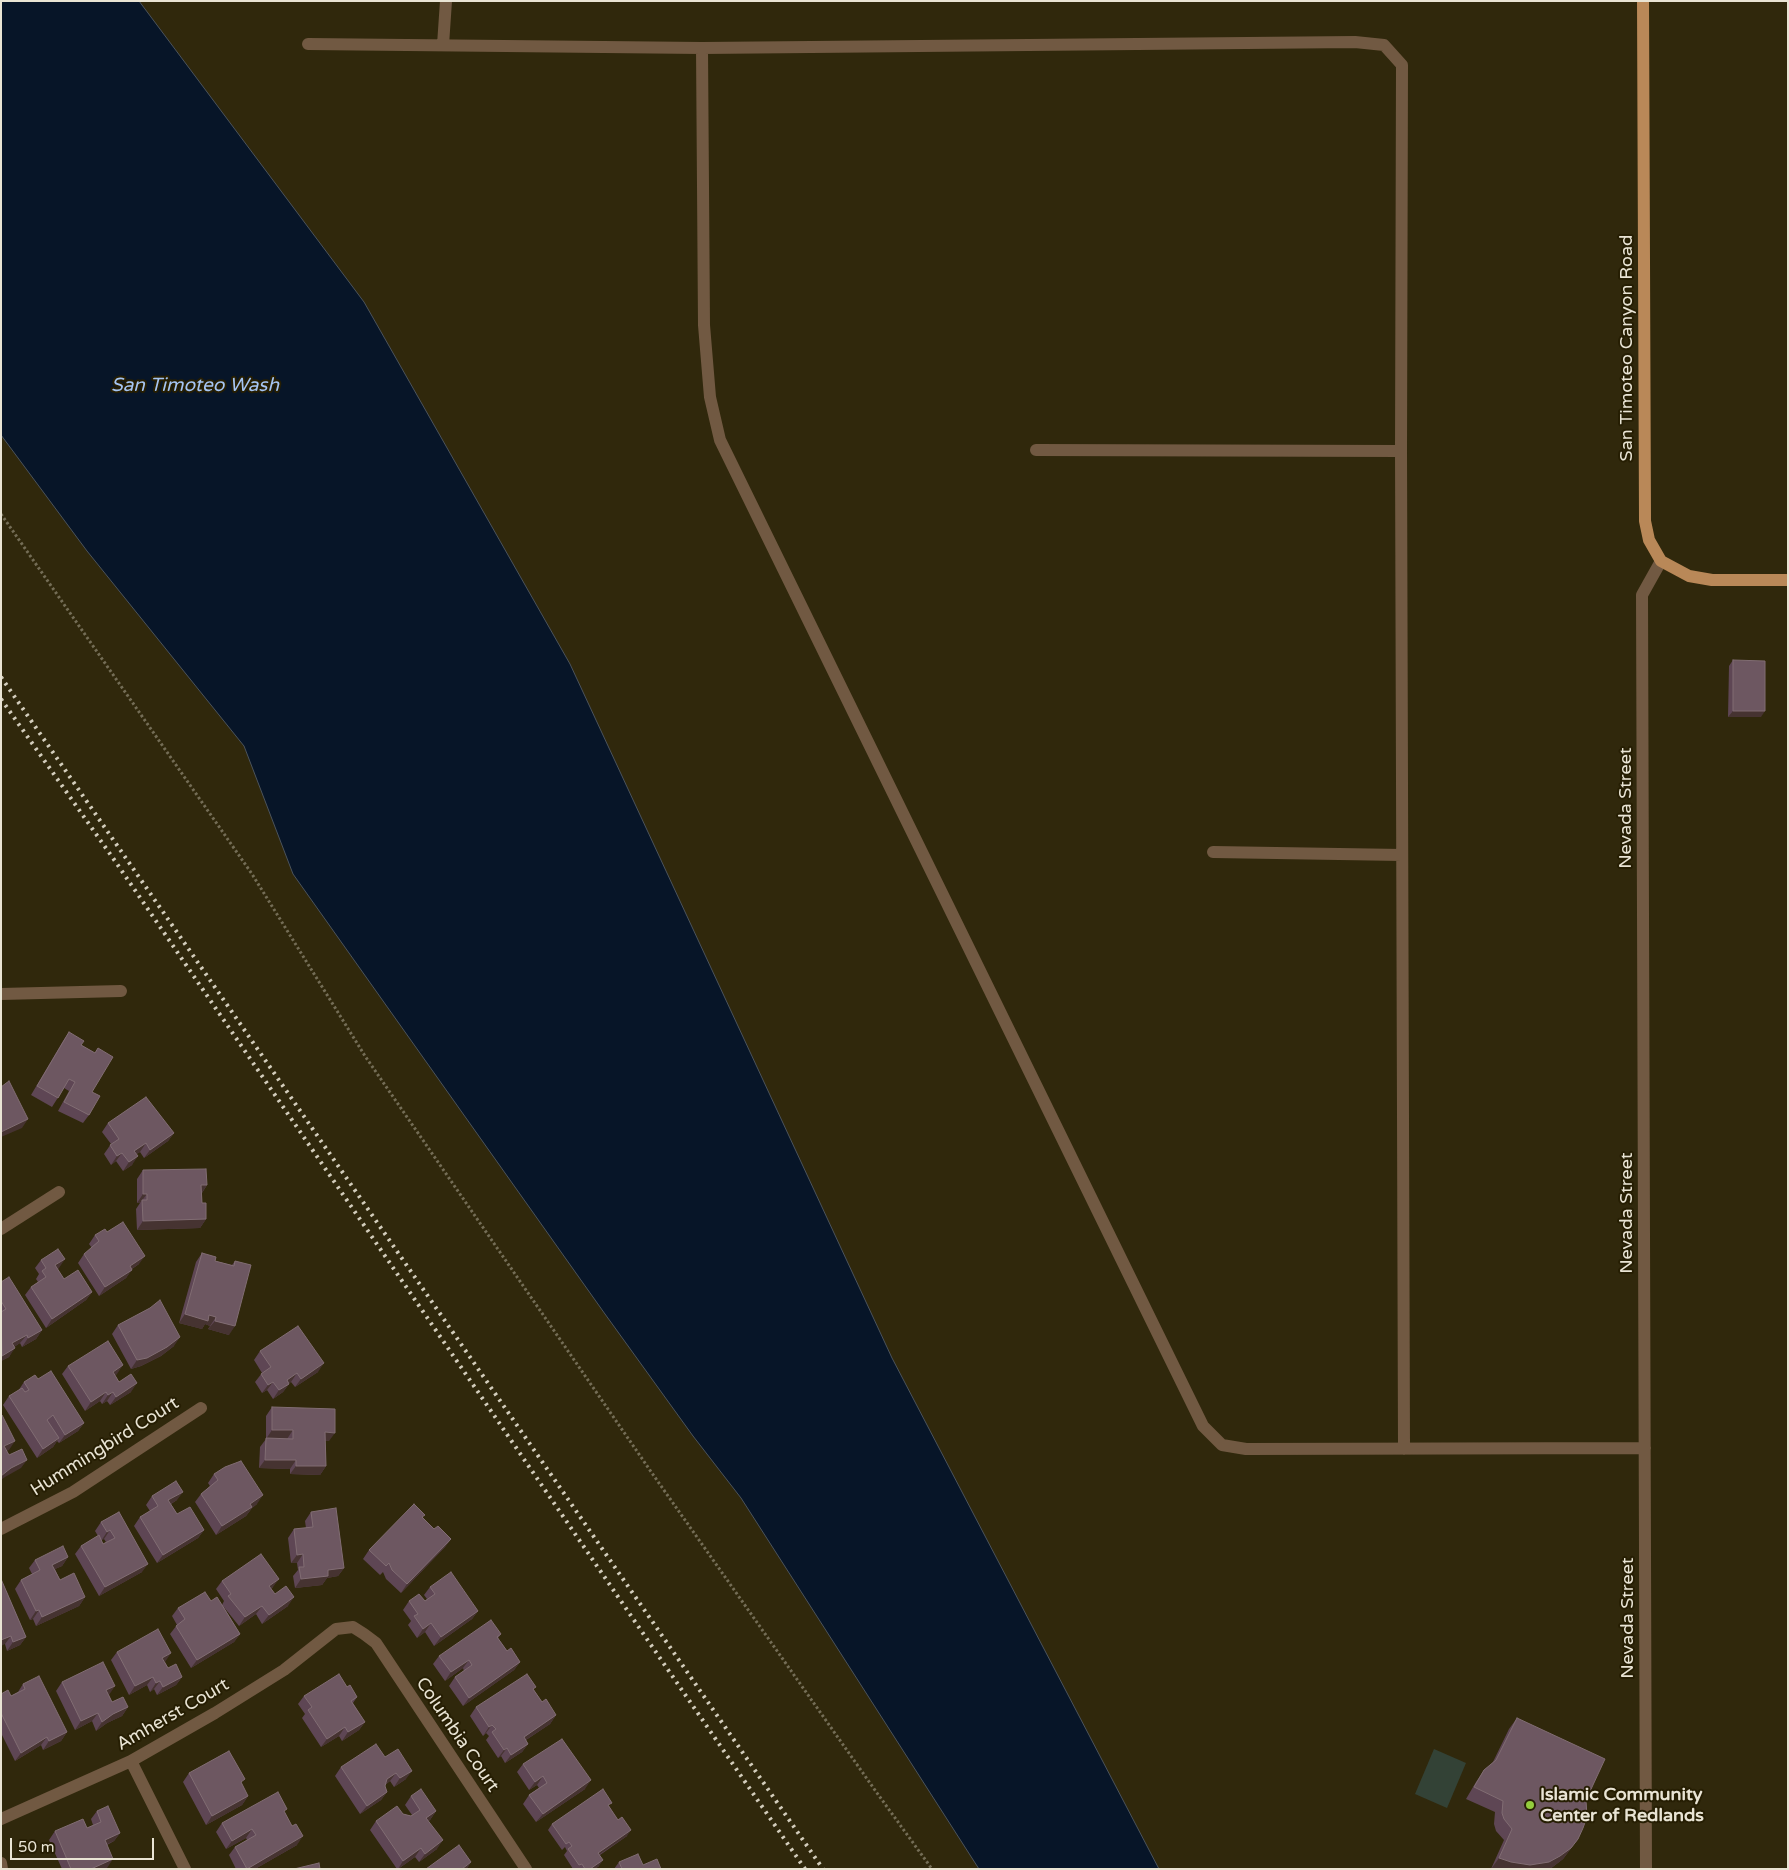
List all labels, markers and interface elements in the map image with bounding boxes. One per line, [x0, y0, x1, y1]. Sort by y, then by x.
street label: San Timoteo Canyon Road [1616, 235, 1638, 461]
water label: San Timoteo Wash [111, 375, 279, 397]
street label: Nevada Street [1615, 747, 1637, 869]
street label: Nevada Street [1616, 1152, 1638, 1274]
street label: Hummingbird Court [27, 1393, 183, 1501]
street label: Nevada Street [1617, 1557, 1639, 1679]
street label: Amherst Court [113, 1674, 233, 1756]
street label: Columbia Court [411, 1674, 503, 1796]
place label: Islamic Community Center of Redlands [1540, 1784, 1704, 1826]
marker: Islamic Community Center of Redlands [1524, 1799, 1536, 1811]
scale bar [12, 1828, 156, 1860]
text: 50 m [18, 1838, 55, 1856]

